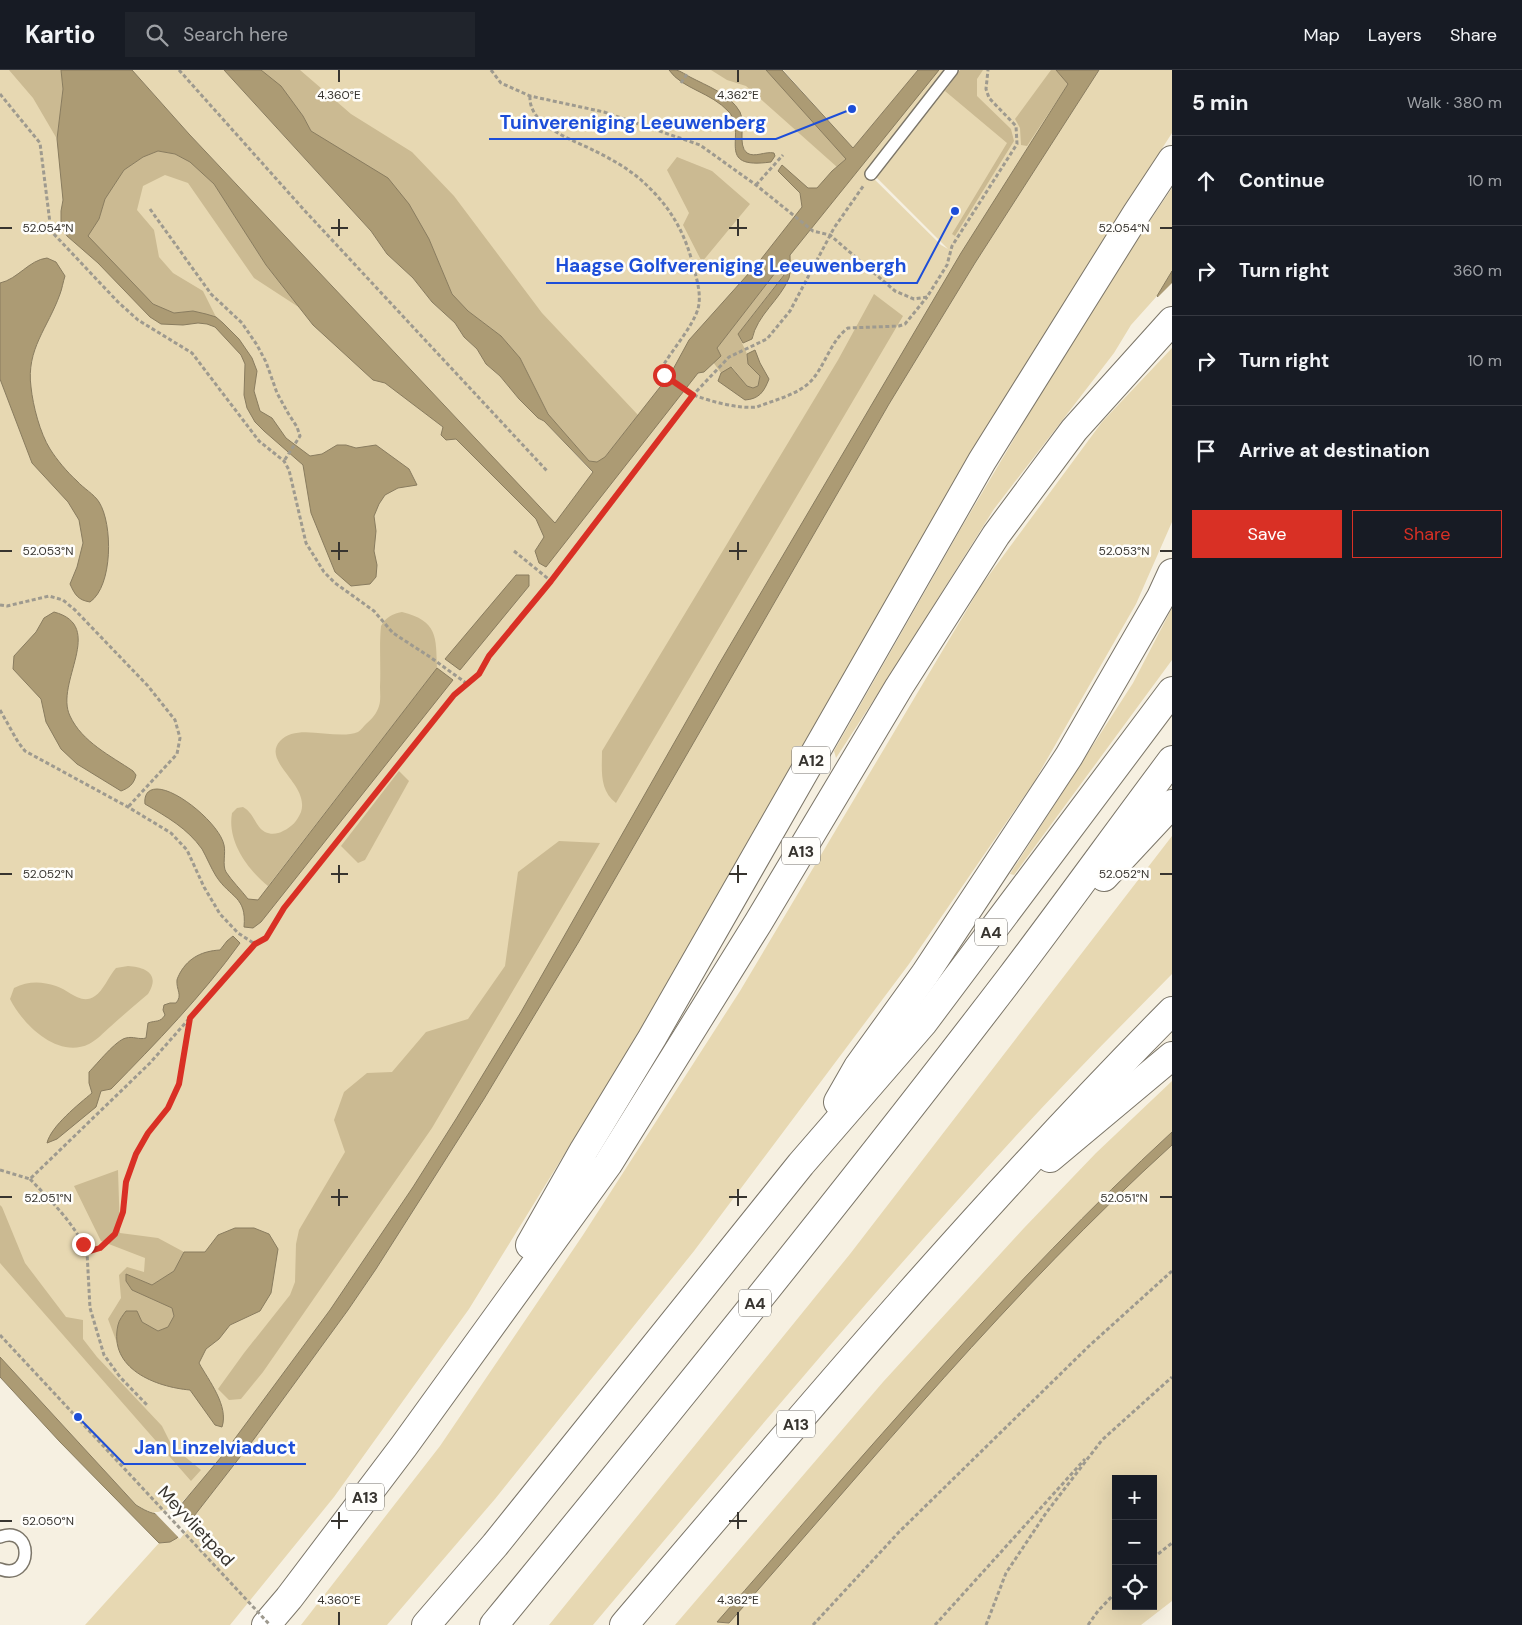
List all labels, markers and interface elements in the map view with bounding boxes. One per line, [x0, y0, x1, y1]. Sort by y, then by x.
search box [125, 12, 475, 57]
text: Kartio [25, 19, 95, 50]
icon: search [143, 21, 171, 49]
text: Search here [183, 22, 288, 47]
text: Map [1304, 23, 1340, 47]
text: Layers [1368, 23, 1422, 47]
text: Share [1450, 23, 1497, 47]
text: 4.360°E [317, 87, 361, 103]
text: 4.362°E [717, 87, 759, 103]
text: 5 min [1192, 89, 1248, 117]
text: Walk · 380 m [1407, 92, 1502, 113]
callout: Tuinvereniging Leeuwenberg [489, 105, 776, 139]
text: Tuinvereniging Leeuwenberg [500, 110, 766, 135]
icon: ahead [1192, 167, 1220, 195]
text: Continue [1239, 168, 1325, 193]
text: 10 m [1468, 170, 1502, 191]
text: 52.054°N [22, 220, 74, 236]
text: 52.054°N [1098, 220, 1150, 236]
callout: Haagse Golfvereniging Leeuwenbergh [546, 249, 917, 283]
text: Haagse Golfvereniging Leeuwenbergh [555, 253, 907, 278]
icon: right [1192, 257, 1220, 285]
text: Turn right [1239, 258, 1329, 283]
text: 360 m [1453, 260, 1502, 281]
icon: right [1192, 347, 1220, 375]
text: Turn right [1239, 348, 1329, 373]
text: 10 m [1468, 350, 1502, 371]
route start [653, 364, 676, 387]
icon: arrive [1192, 437, 1220, 465]
text: Arrive at destination [1239, 438, 1430, 463]
button: Save [1192, 510, 1342, 558]
button: Share [1352, 510, 1502, 558]
text: 52.053°N [23, 543, 73, 559]
text: 52.053°N [1099, 543, 1149, 559]
road number: A12 [792, 746, 830, 774]
road number: A13 [782, 838, 820, 864]
text: 52.052°N [23, 866, 73, 882]
text: 52.052°N [1099, 866, 1149, 882]
road number: A4 [975, 919, 1007, 946]
text: 52.051°N [24, 1190, 72, 1206]
text: 52.051°N [1100, 1190, 1148, 1206]
route end [72, 1233, 95, 1256]
road number: A4 [739, 1290, 771, 1316]
road number: A13 [777, 1410, 815, 1438]
callout: Jan Linzelviaduct [124, 1430, 306, 1464]
text: Jan Linzelviaduct [134, 1435, 296, 1460]
map controls [1112, 1475, 1157, 1610]
button: + [1112, 1475, 1157, 1520]
street label: Meyvlietpad [152, 1480, 240, 1572]
road number: A13 [346, 1484, 384, 1510]
text: 52.050°N [22, 1513, 74, 1529]
button: − [1112, 1520, 1157, 1565]
button: locate [1112, 1565, 1157, 1610]
text: 4.360°E [317, 1592, 361, 1608]
text: 4.362°E [717, 1592, 759, 1608]

